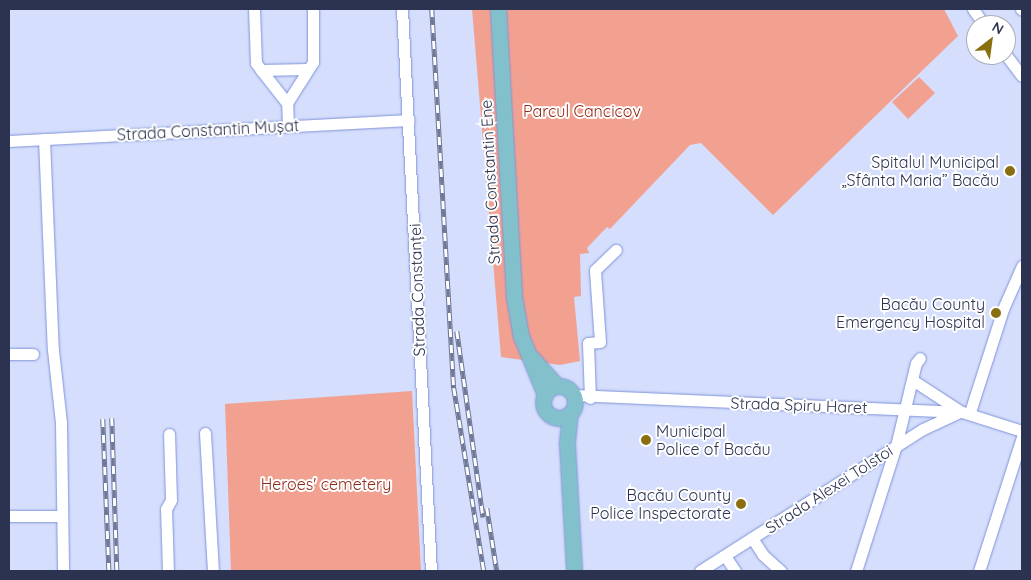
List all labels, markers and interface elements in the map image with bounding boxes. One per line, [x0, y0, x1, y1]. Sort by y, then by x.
north arrow [966, 15, 1016, 65]
text: N [989, 18, 1007, 38]
street label: Strada Constantin Ene [476, 99, 504, 265]
park label: Parcul Cancicov [523, 101, 641, 121]
street label: Strada Constantin Mușat [116, 116, 300, 144]
place label: Spitalul Municipal „Sfânta Maria” Bacău [842, 152, 999, 190]
marker: Spitalul Municipal „Sfânta Maria” Bacău [1003, 164, 1017, 178]
street label: Strada Constanței [405, 223, 429, 357]
place label: Bacău County Emergency Hospital [836, 294, 985, 332]
marker: Bacău County Emergency Hospital [989, 306, 1003, 320]
street label: Strada Spiru Haret [730, 393, 868, 417]
place label: Municipal Police of Bacău [656, 421, 771, 459]
marker: Municipal Police of Bacău [640, 434, 652, 446]
street label: Strada Alexei Tolstoi [762, 441, 896, 537]
park label: Heroes' cemetery [261, 474, 391, 494]
place label: Bacău County Police Inspectorate [590, 485, 731, 523]
marker: Bacău County Police Inspectorate [735, 498, 747, 510]

